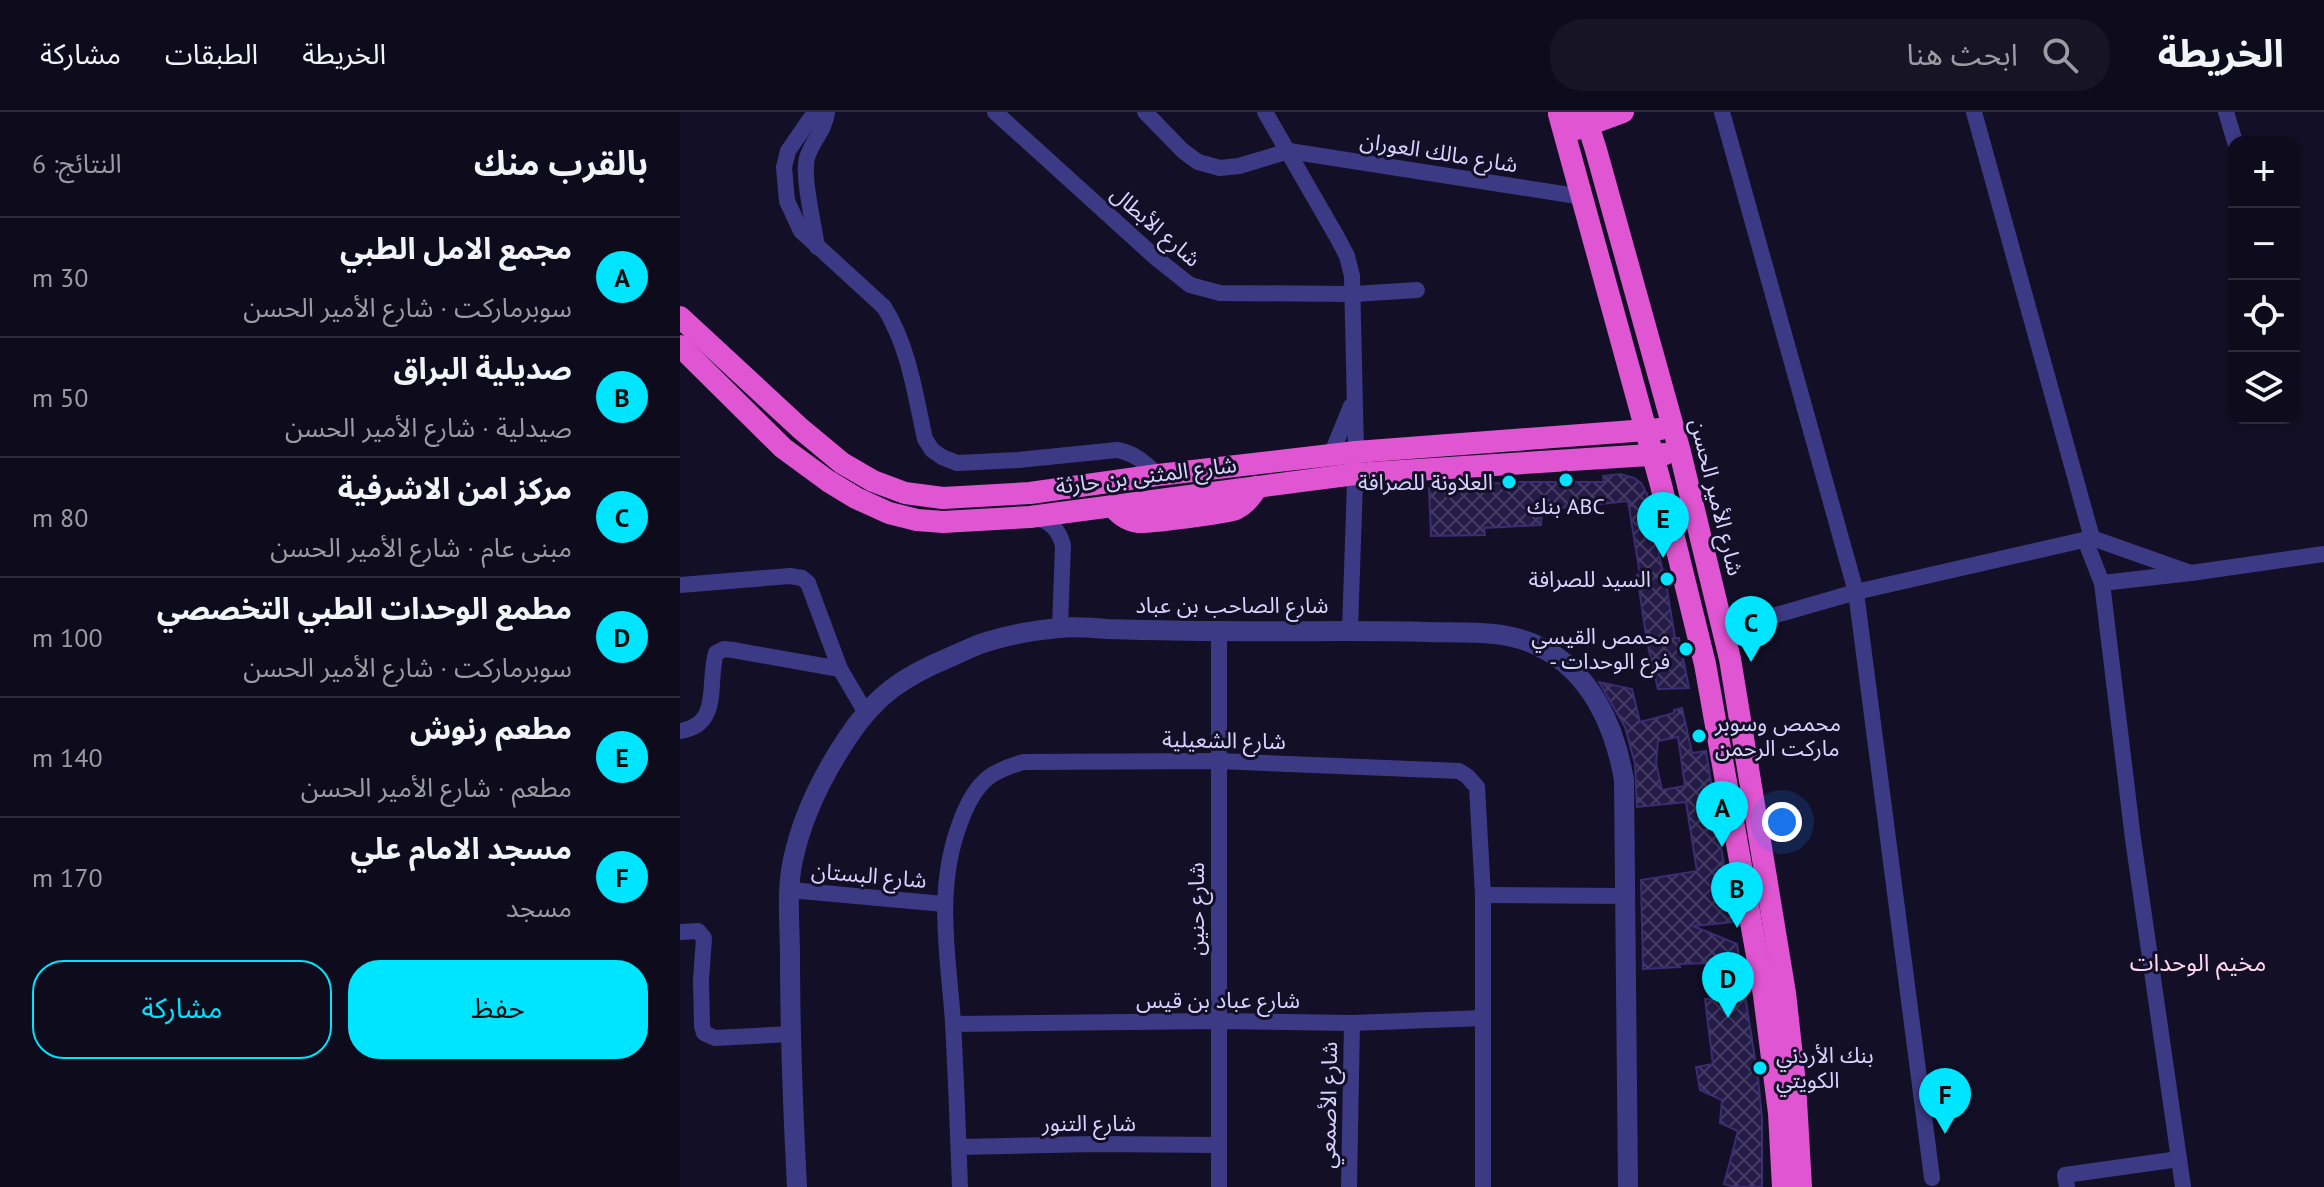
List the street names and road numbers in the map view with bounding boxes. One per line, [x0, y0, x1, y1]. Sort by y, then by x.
street label: شارع مالك العوران [1358, 126, 1520, 181]
street label: شارع الأبطال [1103, 179, 1207, 275]
street label: شارع الأمير الحسن [1681, 416, 1750, 579]
street label: شارع المثنى بن حارثة [1054, 450, 1238, 503]
street label: شارع الصاحب بن عباد [1135, 591, 1329, 622]
street label: شارع الشعيلية [1162, 725, 1286, 758]
street label: شارع البستان [810, 856, 928, 897]
street label: شارع حنين [1182, 862, 1213, 956]
street label: شارع عباد بن قيس [1136, 986, 1300, 1017]
street label: شارع الأصمعي [1313, 1041, 1346, 1169]
street label: شارع التنور [1041, 1109, 1136, 1140]

